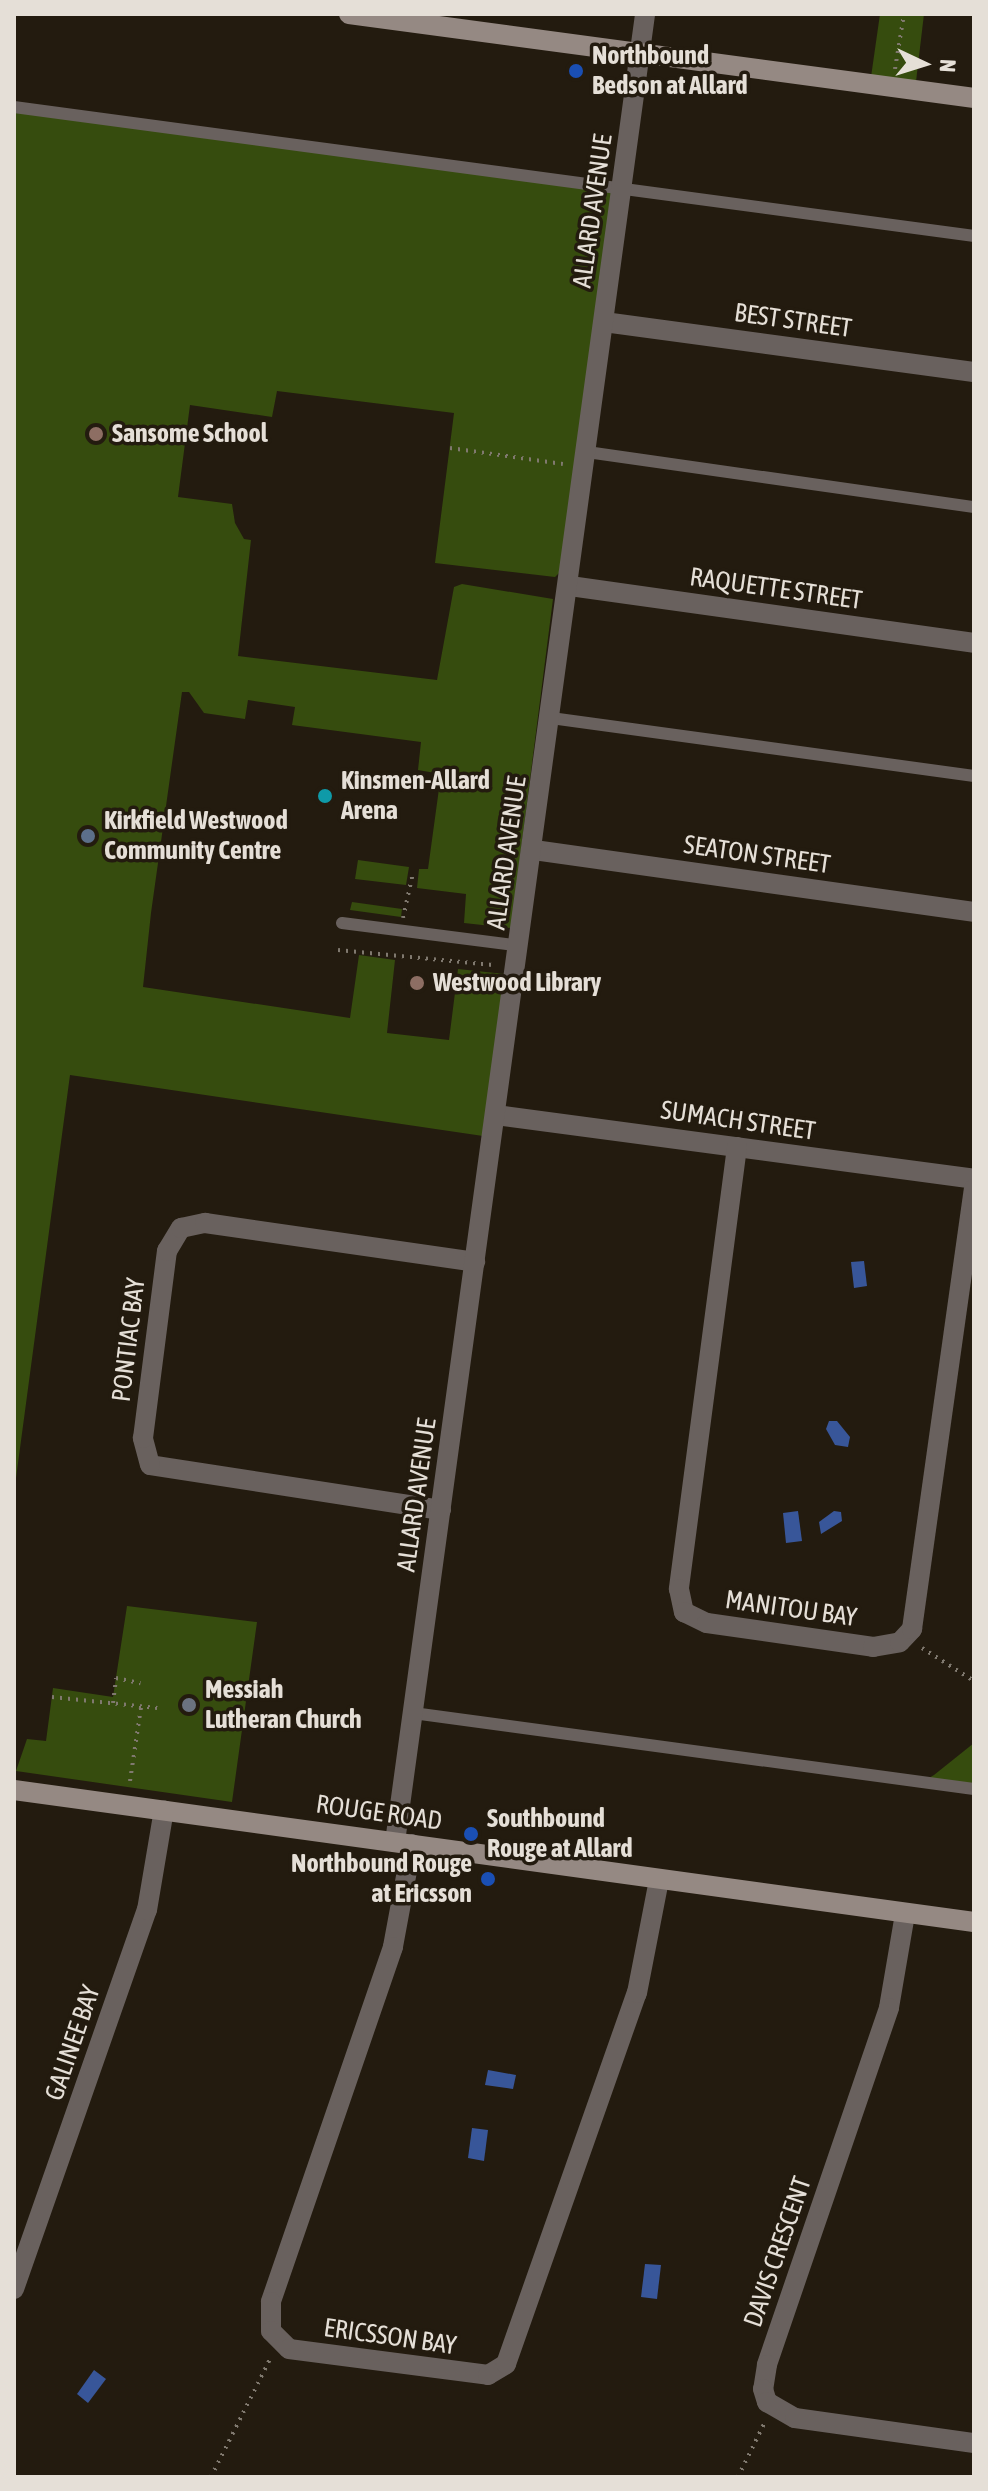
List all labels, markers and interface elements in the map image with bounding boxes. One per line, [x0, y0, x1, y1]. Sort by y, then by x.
north arrow [884, 24, 964, 104]
place label: Northbound Bedson at Allard [592, 40, 748, 102]
text: N [935, 58, 961, 73]
marker: Northbound Bedson at Allard [567, 62, 585, 80]
street label: ALLARD AVENUE [567, 132, 619, 290]
street label: BEST STREET [732, 297, 854, 345]
place label: Sansome School [112, 418, 268, 450]
marker: Sansome School [87, 425, 105, 443]
street label: RAQUETTE STREET [688, 561, 864, 617]
place label: Kinsmen-Allard Arena [341, 765, 490, 826]
street label: ALLARD AVENUE [481, 774, 533, 932]
marker: Kinsmen-Allard Arena [316, 787, 334, 805]
place label: Kirkfield Westwood Community Centre [104, 805, 288, 866]
marker: Kirkfield Westwood Community Centre [79, 827, 97, 845]
street label: SEATON STREET [682, 829, 832, 881]
place label: Westwood Library [433, 967, 601, 999]
marker: Westwood Library [408, 974, 426, 992]
street label: SUMACH STREET [659, 1095, 817, 1147]
street label: PONTIAC BAY [106, 1276, 152, 1404]
street label: ALLARD AVENUE [391, 1416, 443, 1574]
street label: MANITOU BAY [723, 1584, 859, 1634]
place label: Messiah Lutheran Church [205, 1674, 362, 1736]
marker: Messiah Lutheran Church [180, 1696, 198, 1714]
street label: ROUGE ROAD [314, 1789, 444, 1837]
place label: Southbound Rouge at Allard [487, 1803, 633, 1864]
marker: Southbound Rouge at Allard [462, 1825, 480, 1843]
place label: Northbound Rouge at Ericsson [291, 1848, 472, 1910]
marker: Northbound Rouge at Ericsson [479, 1870, 497, 1888]
street label: GALINEE BAY [39, 1981, 107, 2105]
street label: DAVIS CRESCENT [738, 2173, 818, 2331]
street label: ERICSSON BAY [322, 2312, 458, 2362]

